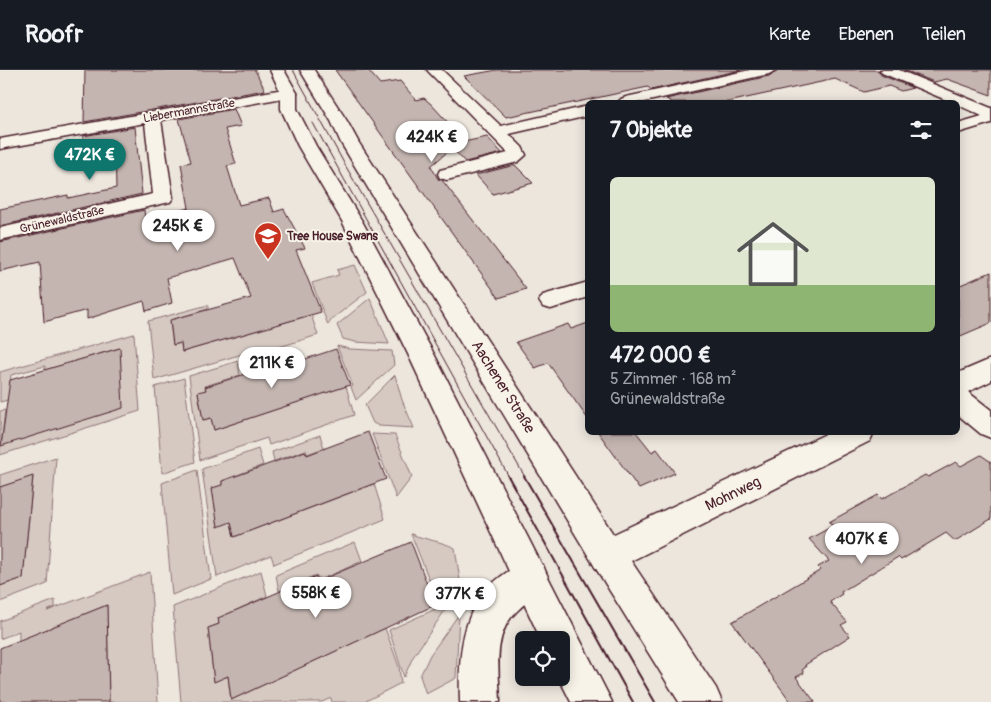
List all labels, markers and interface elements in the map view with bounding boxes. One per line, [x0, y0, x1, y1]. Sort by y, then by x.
text: Roofr [25, 20, 83, 49]
text: Karte [769, 23, 810, 46]
text: Ebenen [838, 23, 894, 46]
text: Teilen [922, 23, 966, 46]
street label: Liebermannstraße [142, 96, 236, 126]
icon: filters [907, 116, 935, 144]
text: 7 Objekte [610, 117, 692, 144]
pin: 424K € [391, 121, 473, 163]
text: 424K € [406, 127, 458, 147]
pin: 472K € [49, 138, 131, 181]
text: 472K € [65, 145, 115, 165]
street label: Grünewaldstraße [18, 203, 106, 237]
icon: home [728, 209, 818, 299]
pin: 245K € [137, 210, 219, 252]
text: 245K € [153, 216, 203, 236]
school or university icon: Tree House Swans [253, 221, 283, 260]
place label: Tree House Swans [286, 229, 379, 244]
street label: Aachener Straße [467, 337, 539, 437]
text: 472 000 € [610, 342, 711, 369]
pin: 211K € [231, 346, 313, 389]
text: 211K € [249, 353, 295, 373]
text: 5 Zimmer · 168 m² [610, 369, 736, 389]
text: Grünewaldstraße [610, 389, 725, 409]
street label: Mohnweg [702, 472, 764, 516]
pin: 407K € [821, 522, 903, 565]
text: 407K € [836, 529, 888, 549]
pin: 558K € [275, 576, 357, 619]
pin: 377K € [419, 578, 501, 620]
text: 558K € [291, 583, 341, 603]
text: 377K € [435, 584, 485, 604]
map controls [515, 631, 570, 686]
button: locate [515, 631, 570, 686]

